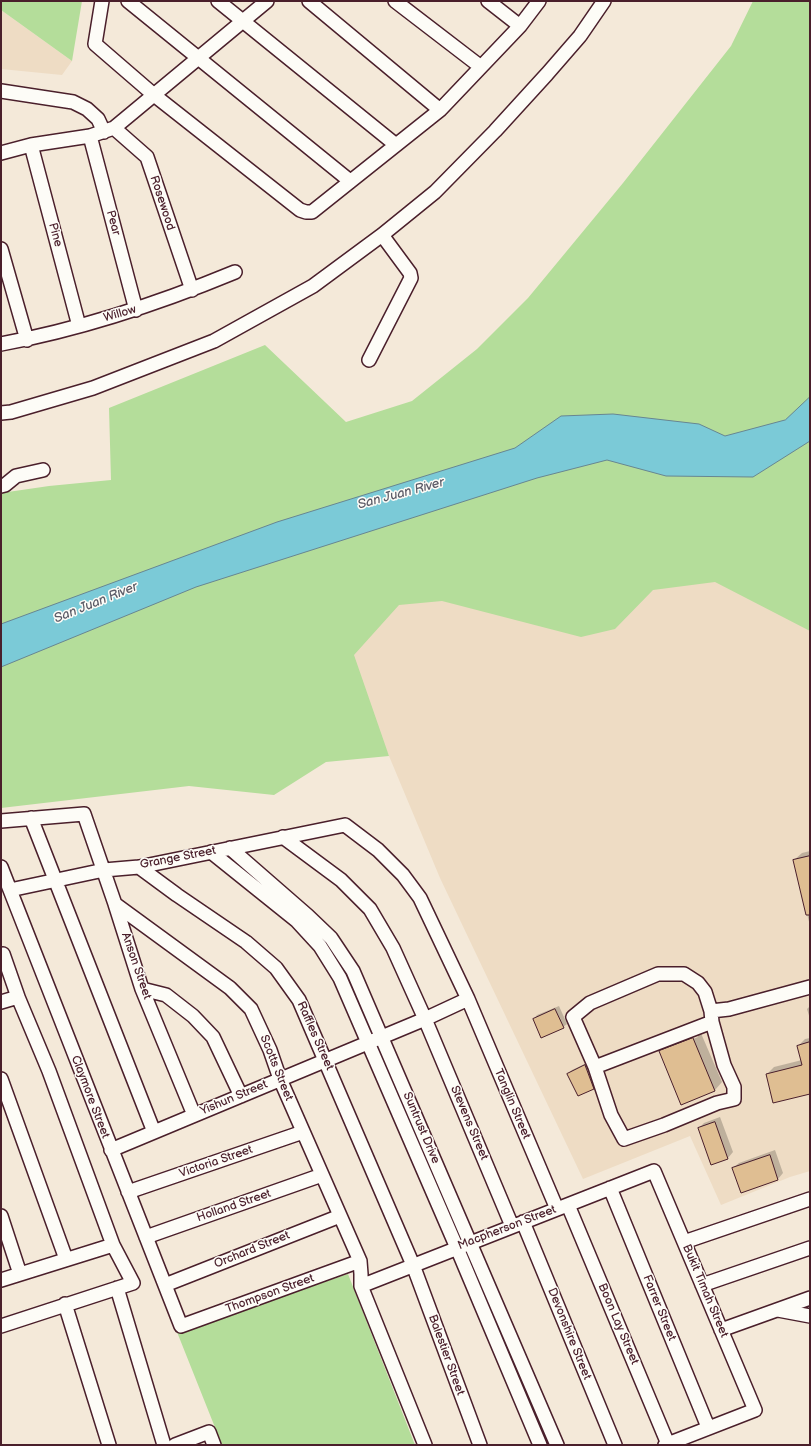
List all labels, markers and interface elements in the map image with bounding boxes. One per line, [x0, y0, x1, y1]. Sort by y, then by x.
street label: Rosewood [146, 174, 178, 232]
street label: Pear [103, 209, 123, 237]
street label: Pine [45, 221, 65, 249]
street label: Willow [102, 302, 138, 326]
water label: San Juan River [356, 475, 446, 513]
water label: San Juan River [52, 579, 140, 627]
street label: Grange Street [139, 844, 217, 872]
street label: Anson Street [118, 931, 154, 1001]
street label: Raffles Street [293, 999, 337, 1073]
street label: Scotts Street [256, 1033, 296, 1103]
street label: Claymore Street [68, 1054, 112, 1140]
street label: Tanglin Street [491, 1067, 533, 1141]
street label: Yishun Street [198, 1077, 270, 1119]
street label: Stevens Street [447, 1084, 491, 1162]
street label: Suntrust Drive [399, 1090, 443, 1166]
street label: Victoria Street [177, 1143, 255, 1181]
street label: Holland Street [195, 1187, 273, 1225]
street label: Macpherson Street [456, 1203, 558, 1253]
street label: Orchard Street [212, 1228, 292, 1272]
street label: Bukit Timah Street [679, 1242, 731, 1340]
street label: Thompson Street [224, 1271, 316, 1317]
street label: Farrer Street [639, 1273, 679, 1343]
street label: Boon Lay Street [594, 1281, 642, 1367]
street label: Devonshire Street [544, 1286, 594, 1382]
street label: Balestier Street [425, 1313, 467, 1397]

